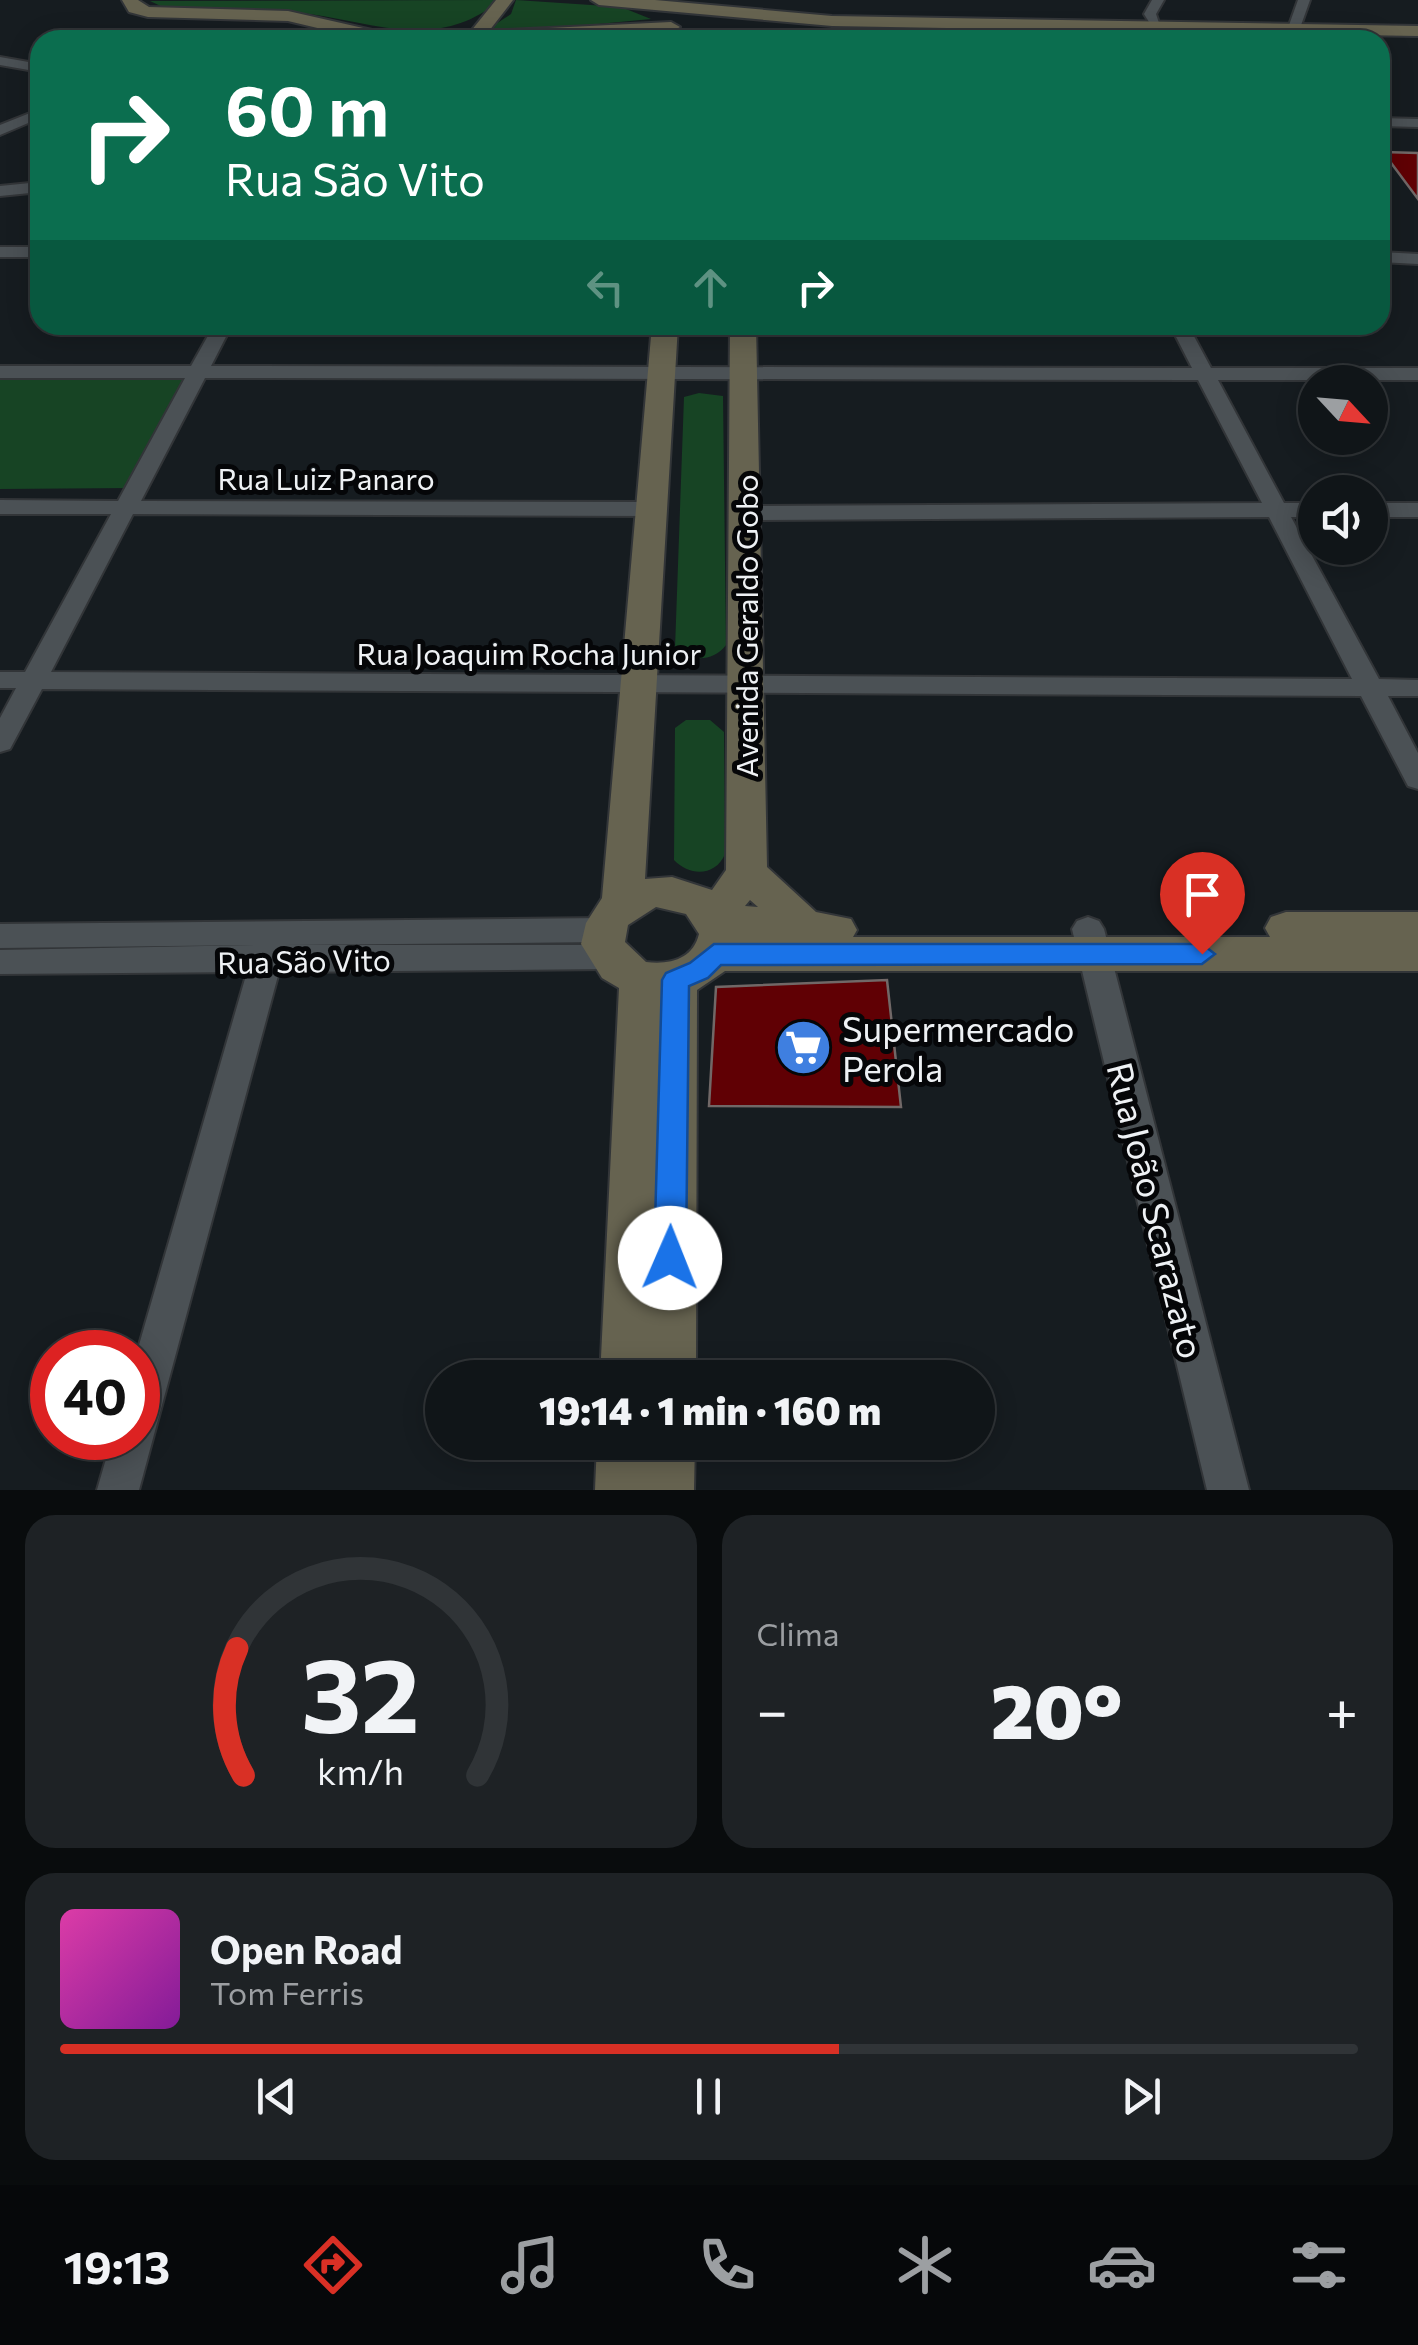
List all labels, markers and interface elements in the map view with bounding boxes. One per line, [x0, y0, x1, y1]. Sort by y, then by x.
text: 60 m [225, 65, 389, 150]
icon: right [60, 70, 190, 200]
text: Rua São Vito [225, 150, 485, 205]
icon: left [578, 260, 633, 315]
icon: ahead [683, 260, 738, 315]
icon: right [788, 260, 843, 315]
north arrow [1298, 365, 1388, 455]
map controls [1298, 365, 1388, 565]
street label: Rua Luiz Panaro [217, 459, 435, 496]
street label: Avenida Geraldo Gobo [727, 474, 764, 778]
button: sound [1298, 475, 1388, 565]
street label: Rua Joaquim Rocha Junior [356, 634, 702, 671]
pin [1160, 852, 1245, 955]
icon: arrive [1175, 867, 1230, 922]
street label: Rua São Vito [217, 940, 391, 980]
place label: Supermercado Perola [842, 1006, 1074, 1089]
supermarket icon: Supermercado Perola [773, 1017, 833, 1077]
street label: Rua João Scarazato [1099, 1058, 1215, 1362]
position arrow [618, 1206, 722, 1310]
speed limit sign: 40 [30, 1330, 160, 1460]
text: 19:14 · 1 min · 160 m [539, 1386, 881, 1433]
text: Clima [757, 1613, 839, 1653]
text: 32 [301, 1627, 420, 1754]
text: 20° [991, 1663, 1123, 1754]
text: − [757, 1675, 788, 1742]
text: + [1326, 1675, 1358, 1742]
text: km/h [317, 1749, 404, 1792]
text: Open Road [210, 1925, 403, 1972]
text: Tom Ferris [210, 1972, 364, 2012]
icon: previous [249, 2069, 304, 2124]
icon: pause [681, 2069, 736, 2124]
icon: next [1114, 2069, 1169, 2124]
icon: directions [298, 2230, 368, 2300]
icon: music [495, 2230, 565, 2300]
icon: phone [692, 2230, 762, 2300]
icon: climate [890, 2230, 960, 2300]
icon: car [1087, 2230, 1157, 2300]
icon: filters [1284, 2230, 1354, 2300]
text: 19:13 [64, 2238, 170, 2293]

